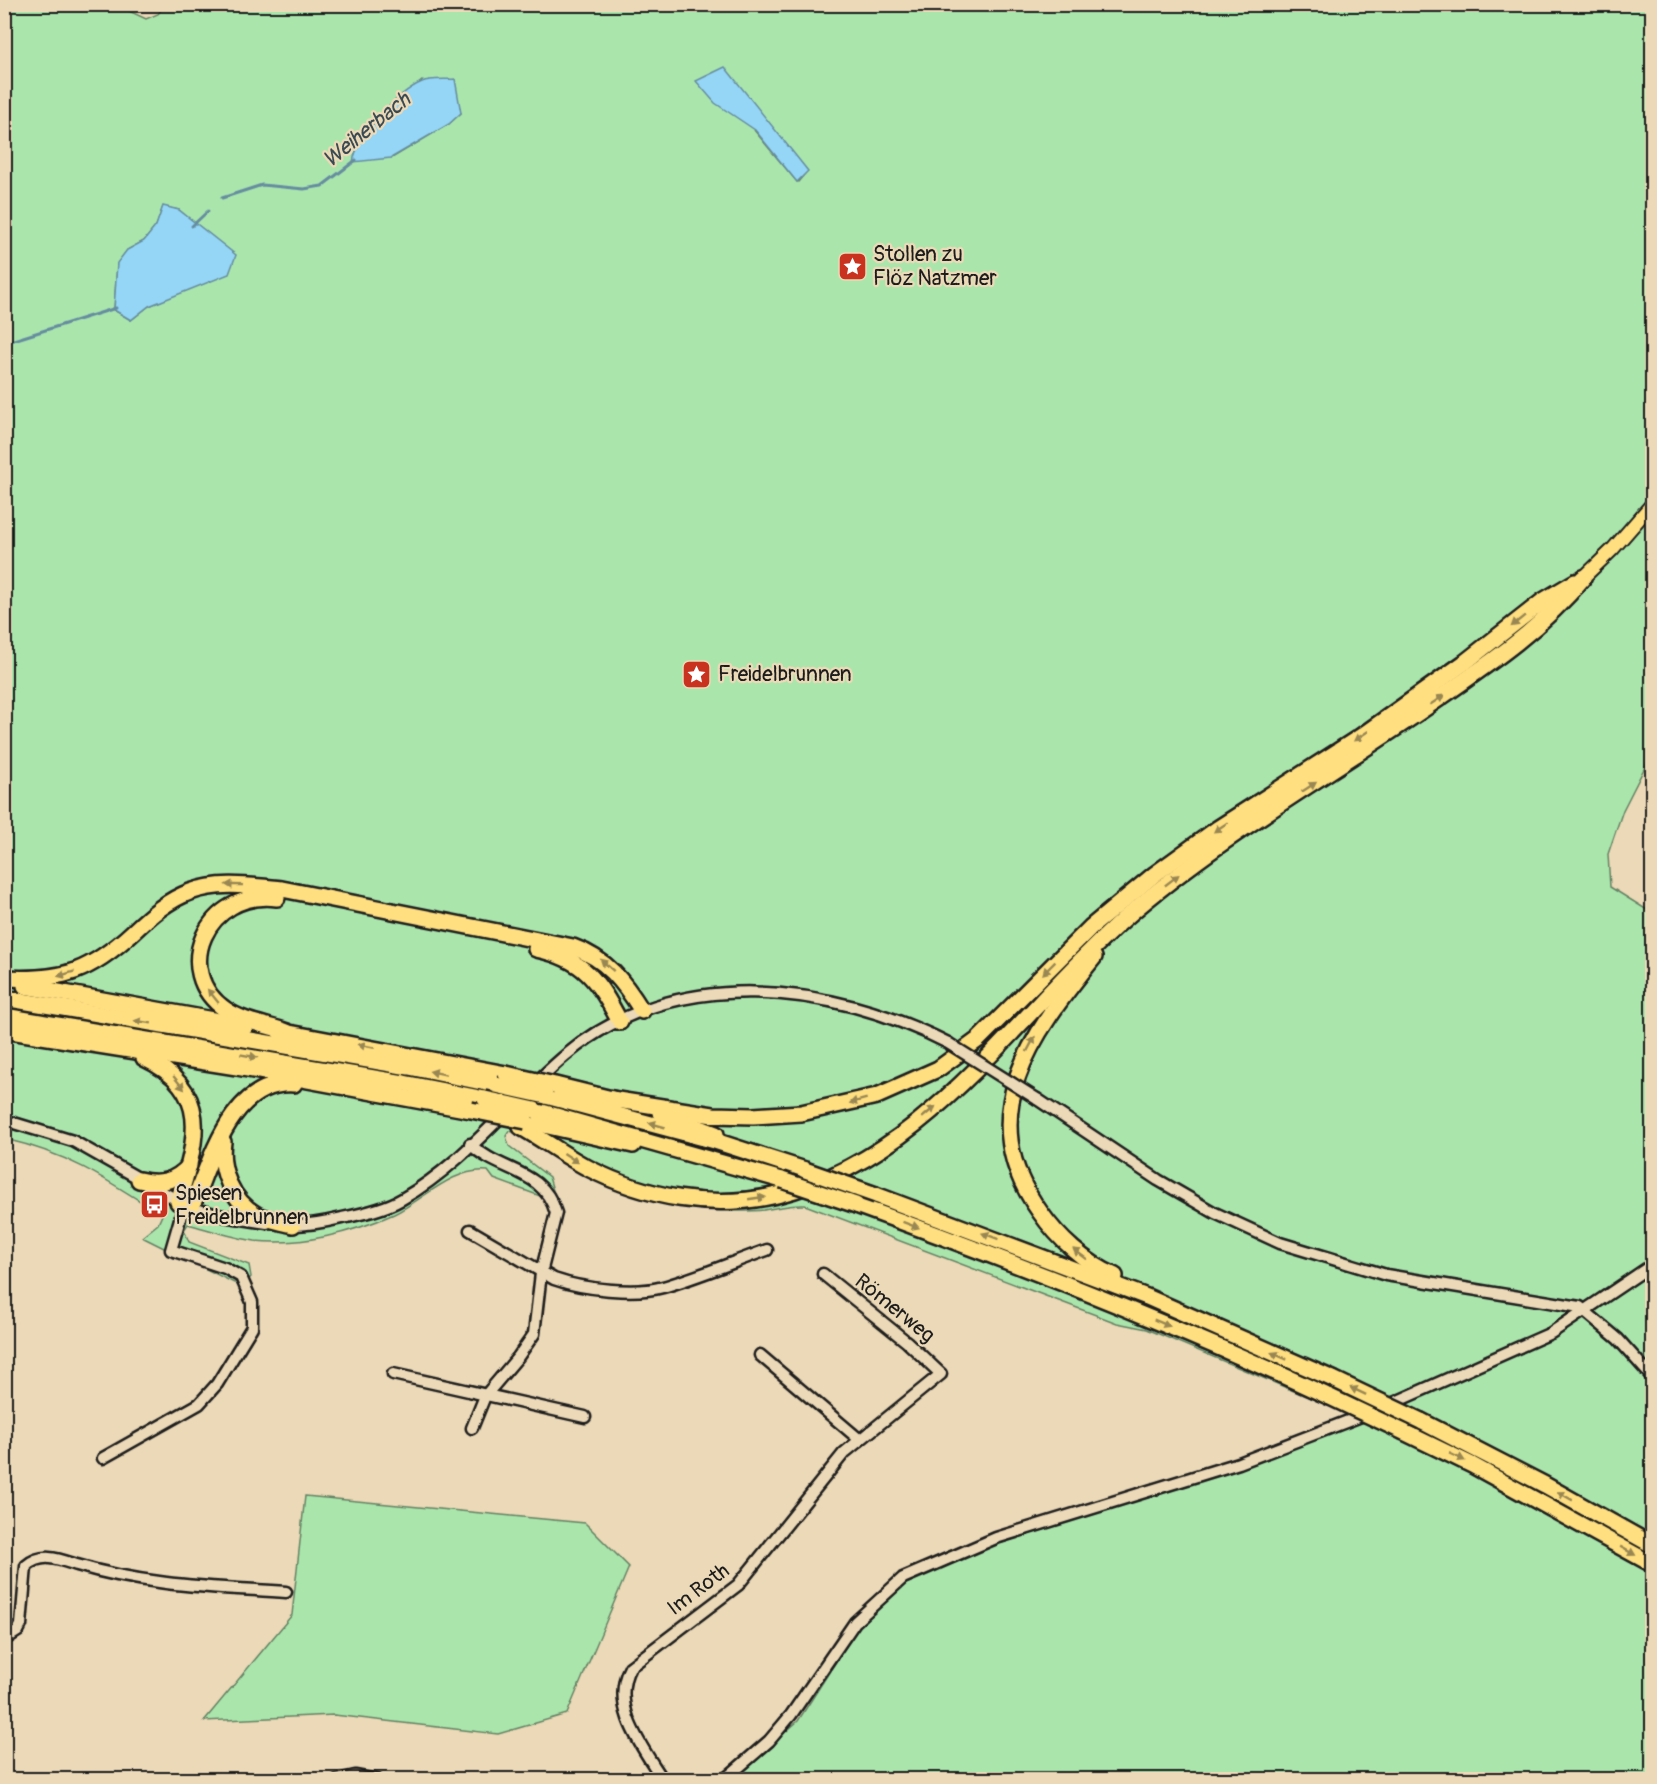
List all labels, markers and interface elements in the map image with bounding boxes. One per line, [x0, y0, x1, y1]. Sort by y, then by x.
water label: Weiherbach [317, 85, 418, 174]
place label: Stollen zu Flöz Natzmer [873, 241, 997, 292]
place icon: Stollen zu Flöz Natzmer [836, 250, 868, 282]
one-way arrow [1511, 614, 1526, 627]
place icon: Freidelbrunnen [681, 658, 713, 690]
place label: Freidelbrunnen [718, 661, 852, 688]
one-way arrow [1429, 694, 1445, 706]
one-way arrow [1353, 730, 1369, 742]
one-way arrow [1301, 781, 1317, 792]
one-way arrow [1213, 821, 1229, 832]
one-way arrow [1164, 874, 1180, 887]
one-way arrow [224, 881, 243, 890]
one-way arrow [600, 959, 615, 972]
one-way arrow [1042, 960, 1056, 975]
one-way arrow [57, 970, 75, 979]
one-way arrow [206, 988, 219, 1004]
one-way arrow [133, 1017, 152, 1026]
one-way arrow [1026, 1036, 1036, 1053]
one-way arrow [356, 1041, 375, 1050]
one-way arrow [239, 1052, 258, 1061]
one-way arrow [429, 1068, 448, 1077]
one-way arrow [172, 1075, 185, 1091]
one-way arrow [849, 1097, 867, 1107]
one-way arrow [921, 1105, 937, 1118]
one-way arrow [648, 1120, 666, 1129]
one-way arrow [563, 1152, 579, 1163]
place label: Spiesen Freidelbrunnen [175, 1180, 309, 1231]
bus stop icon: Spiesen Freidelbrunnen [138, 1189, 170, 1221]
one-way arrow [748, 1193, 767, 1202]
one-way arrow [902, 1221, 920, 1231]
one-way arrow [980, 1231, 998, 1241]
one-way arrow [1073, 1248, 1088, 1260]
street label: Römerweg [849, 1268, 940, 1349]
one-way arrow [1153, 1319, 1171, 1328]
one-way arrow [1271, 1351, 1288, 1360]
one-way arrow [1349, 1387, 1366, 1396]
one-way arrow [1448, 1453, 1465, 1462]
one-way arrow [1556, 1491, 1573, 1501]
one-way arrow [1620, 1545, 1636, 1556]
street label: Im Roth [662, 1557, 735, 1622]

